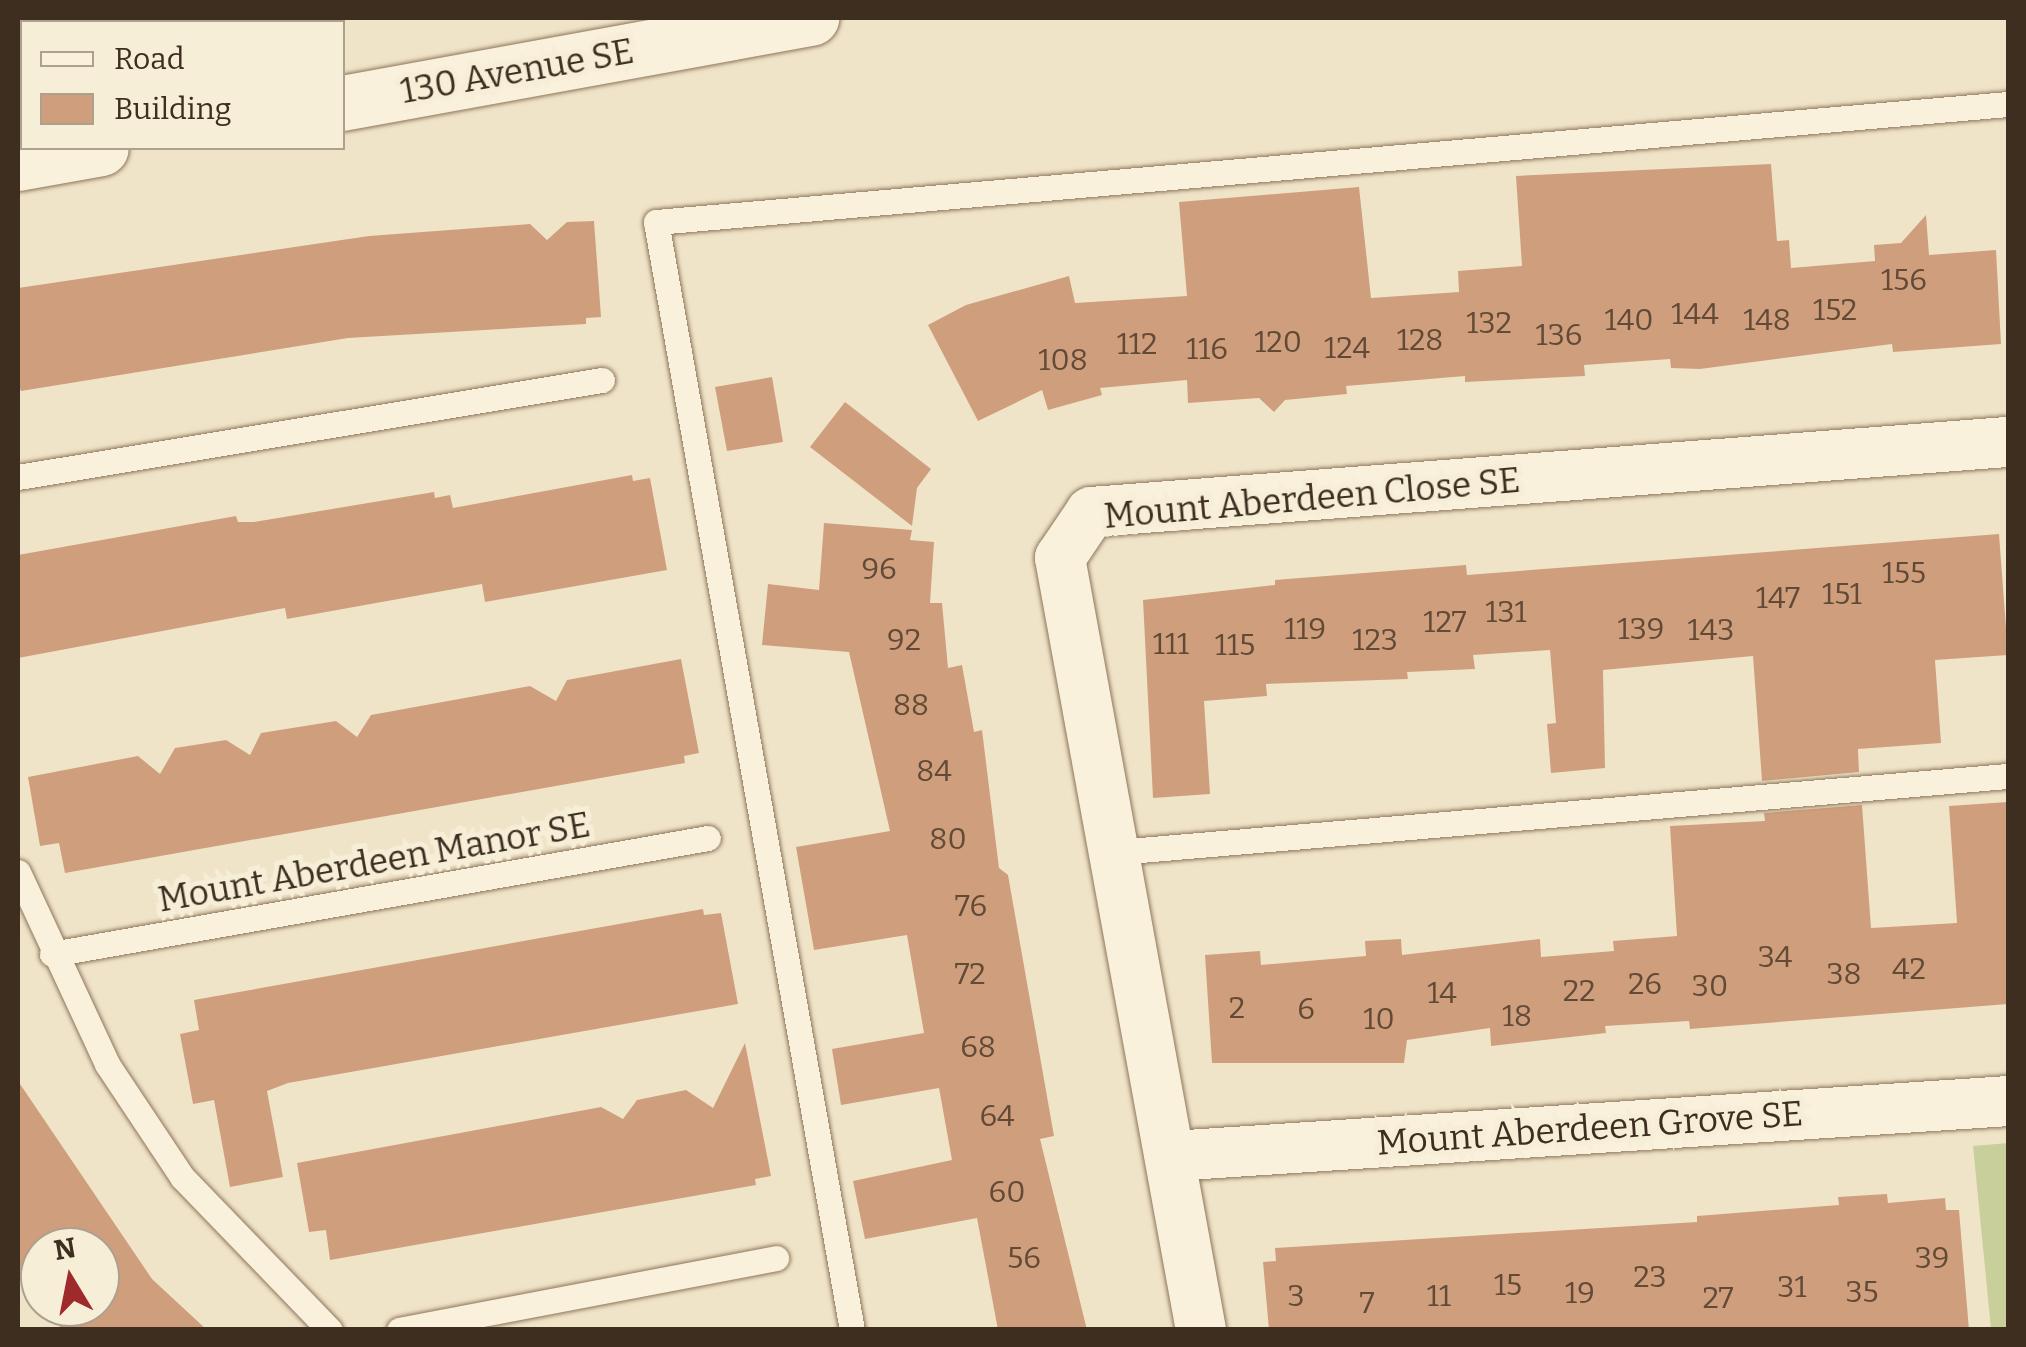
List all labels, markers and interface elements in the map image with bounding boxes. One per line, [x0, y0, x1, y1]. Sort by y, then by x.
legend [20, 20, 345, 150]
street label: 130 Avenue SE [397, 30, 637, 112]
text: Road [114, 41, 185, 77]
text: Building [114, 91, 232, 127]
house number: 156 [1881, 262, 1927, 298]
house number: 152 [1813, 292, 1857, 328]
house number: 144 [1671, 296, 1719, 332]
house number: 140 [1605, 302, 1653, 338]
house number: 148 [1743, 302, 1791, 338]
house number: 132 [1466, 305, 1512, 341]
house number: 136 [1536, 317, 1582, 353]
house number: 128 [1397, 322, 1443, 358]
house number: 120 [1254, 324, 1302, 360]
house number: 112 [1117, 326, 1157, 362]
house number: 124 [1324, 330, 1370, 366]
house number: 116 [1186, 331, 1228, 367]
house number: 108 [1038, 342, 1088, 378]
street label: Mount Aberdeen Close SE [1102, 459, 1522, 537]
house number: 96 [861, 551, 897, 587]
house number: 155 [1882, 555, 1926, 591]
house number: 151 [1822, 576, 1862, 612]
house number: 147 [1756, 580, 1800, 616]
house number: 131 [1485, 594, 1527, 630]
house number: 127 [1423, 604, 1467, 640]
house number: 119 [1284, 611, 1326, 647]
house number: 139 [1618, 611, 1664, 647]
house number: 143 [1688, 612, 1734, 648]
house number: 92 [887, 622, 921, 658]
house number: 123 [1352, 622, 1398, 658]
house number: 111 [1153, 626, 1189, 662]
house number: 115 [1215, 627, 1255, 663]
house number: 88 [893, 687, 929, 723]
house number: 84 [916, 753, 952, 789]
street label: Mount Aberdeen Manor SE [155, 803, 593, 921]
house number: 80 [929, 821, 967, 857]
house number: 76 [955, 888, 987, 924]
house number: 34 [1758, 939, 1792, 975]
house number: 42 [1892, 951, 1926, 987]
house number: 72 [954, 956, 986, 992]
house number: 38 [1826, 956, 1862, 992]
house number: 26 [1628, 966, 1662, 1002]
house number: 30 [1692, 968, 1728, 1004]
house number: 22 [1563, 973, 1595, 1009]
house number: 14 [1427, 975, 1457, 1011]
house number: 2 [1229, 990, 1245, 1026]
house number: 6 [1297, 991, 1315, 1027]
house number: 18 [1502, 998, 1532, 1034]
house number: 10 [1363, 1001, 1395, 1037]
house number: 68 [960, 1029, 996, 1065]
street label: Mount Aberdeen Grove SE [1376, 1092, 1804, 1164]
house number: 64 [979, 1098, 1015, 1134]
house number: 60 [989, 1174, 1025, 1210]
north arrow [20, 1227, 120, 1327]
text: N [52, 1231, 79, 1267]
house number: 56 [1007, 1240, 1041, 1276]
house number: 39 [1915, 1240, 1949, 1276]
house number: 23 [1633, 1259, 1667, 1295]
house number: 15 [1494, 1267, 1522, 1303]
house number: 31 [1777, 1269, 1807, 1305]
house number: 35 [1845, 1274, 1879, 1310]
house number: 19 [1565, 1275, 1595, 1311]
house number: 3 [1287, 1278, 1305, 1314]
house number: 11 [1427, 1278, 1451, 1314]
house number: 27 [1702, 1280, 1734, 1316]
house number: 7 [1359, 1285, 1375, 1321]

